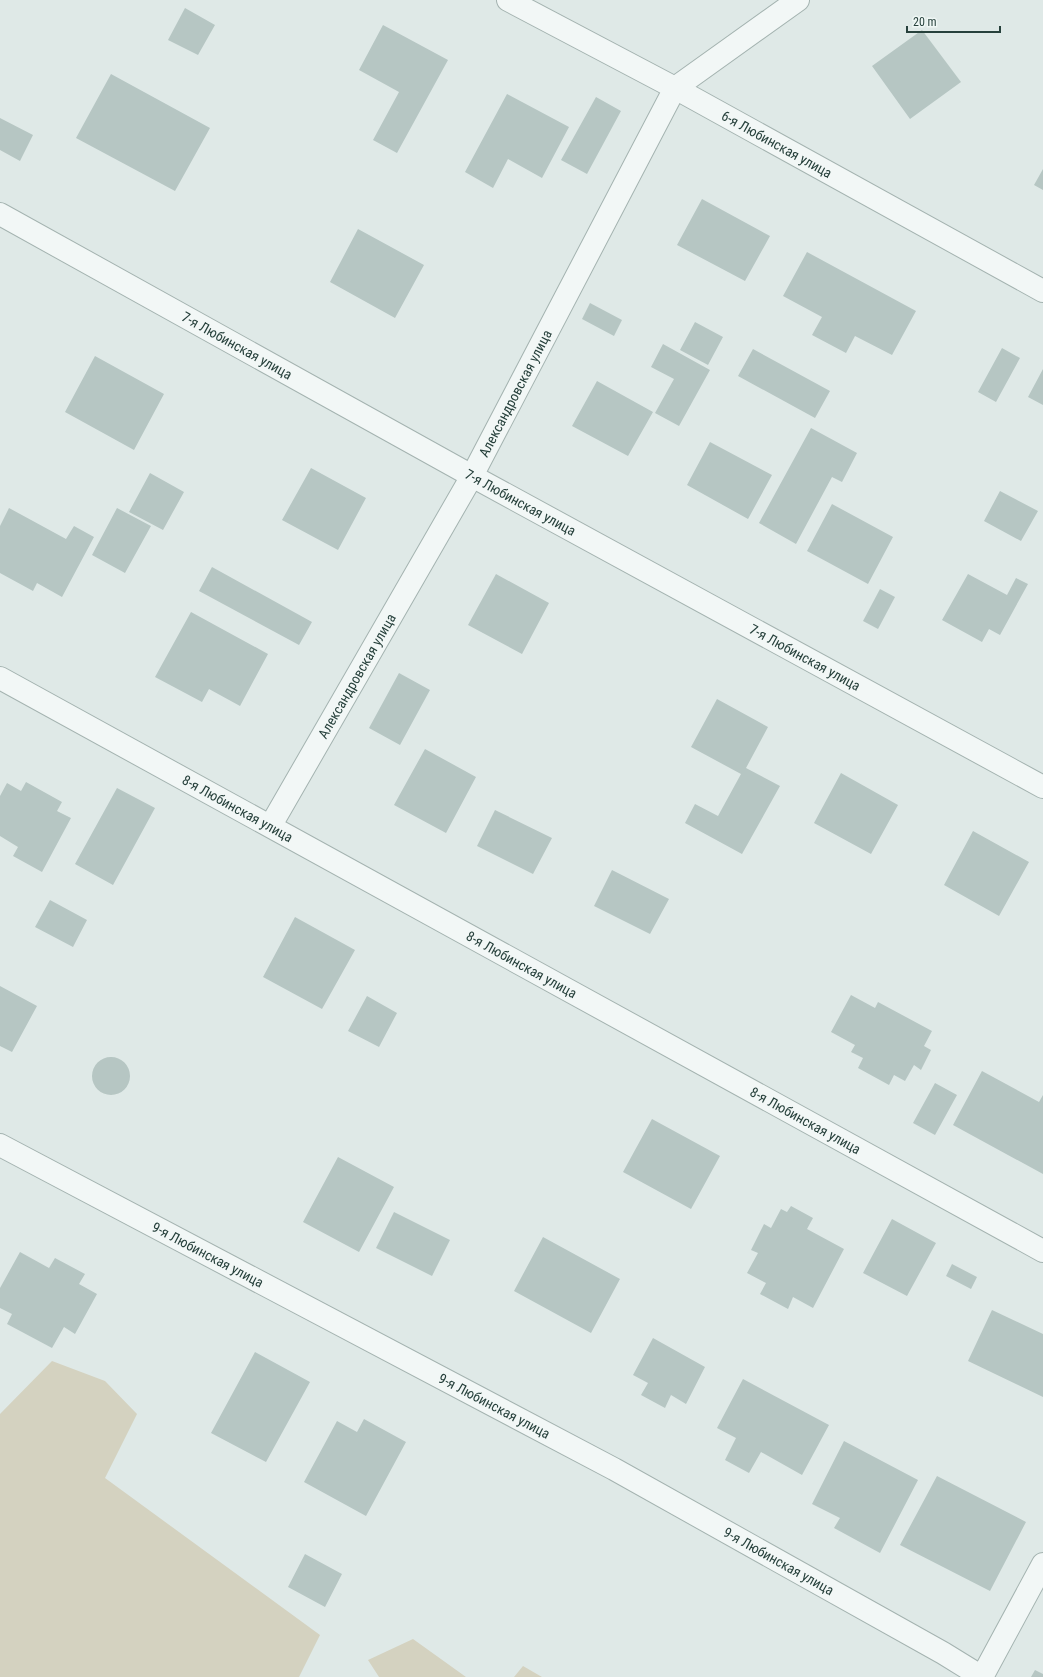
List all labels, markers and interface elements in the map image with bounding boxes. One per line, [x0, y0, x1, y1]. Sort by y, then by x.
scale bar [907, 8, 1000, 34]
text: 20 m [913, 15, 937, 29]
street label: 6-я Любинская улица [719, 107, 835, 181]
street label: 7-я Любинская улица [179, 309, 295, 383]
street label: Александровская улица [475, 327, 555, 460]
street label: 7-я Любинская улица [462, 466, 579, 539]
street label: Александровская улица [315, 611, 399, 741]
street label: 7-я Любинская улица [747, 621, 863, 694]
street label: 8-я Любинская улица [179, 772, 296, 845]
street label: 8-я Любинская улица [463, 928, 580, 1001]
street label: 8-я Любинская улица [747, 1084, 864, 1157]
street label: 9-я Любинская улица [149, 1219, 266, 1291]
street label: 9-я Любинская улица [436, 1370, 553, 1442]
street label: 9-я Любинская улица [721, 1524, 837, 1598]

